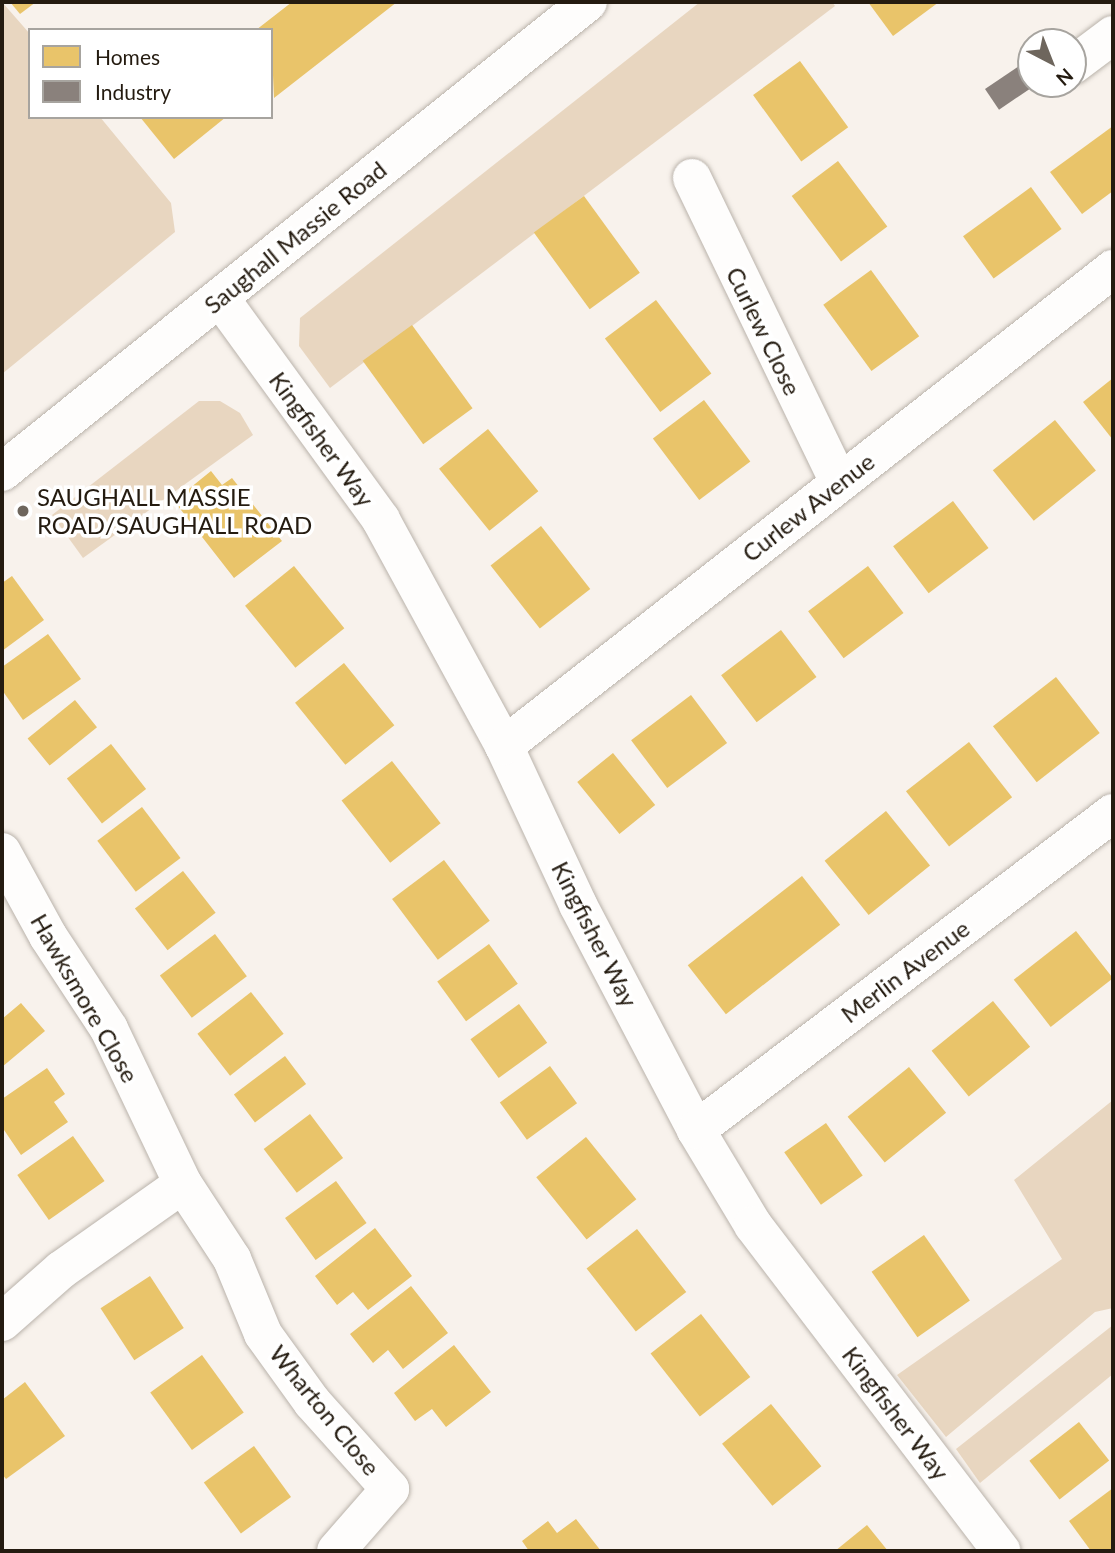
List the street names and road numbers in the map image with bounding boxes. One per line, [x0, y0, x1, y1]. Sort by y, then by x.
street label: Saughall Massie Road [198, 155, 392, 319]
street label: Curlew Close [720, 262, 808, 400]
street label: Kingfisher Way [263, 366, 381, 512]
street label: Curlew Avenue [736, 446, 880, 568]
street label: Kingfisher Way [546, 856, 644, 1012]
street label: Hawksmore Close [25, 909, 145, 1087]
street label: Merlin Avenue [835, 913, 975, 1029]
street label: Wharton Close [264, 1339, 386, 1481]
street label: Kingfisher Way [836, 1340, 956, 1486]

